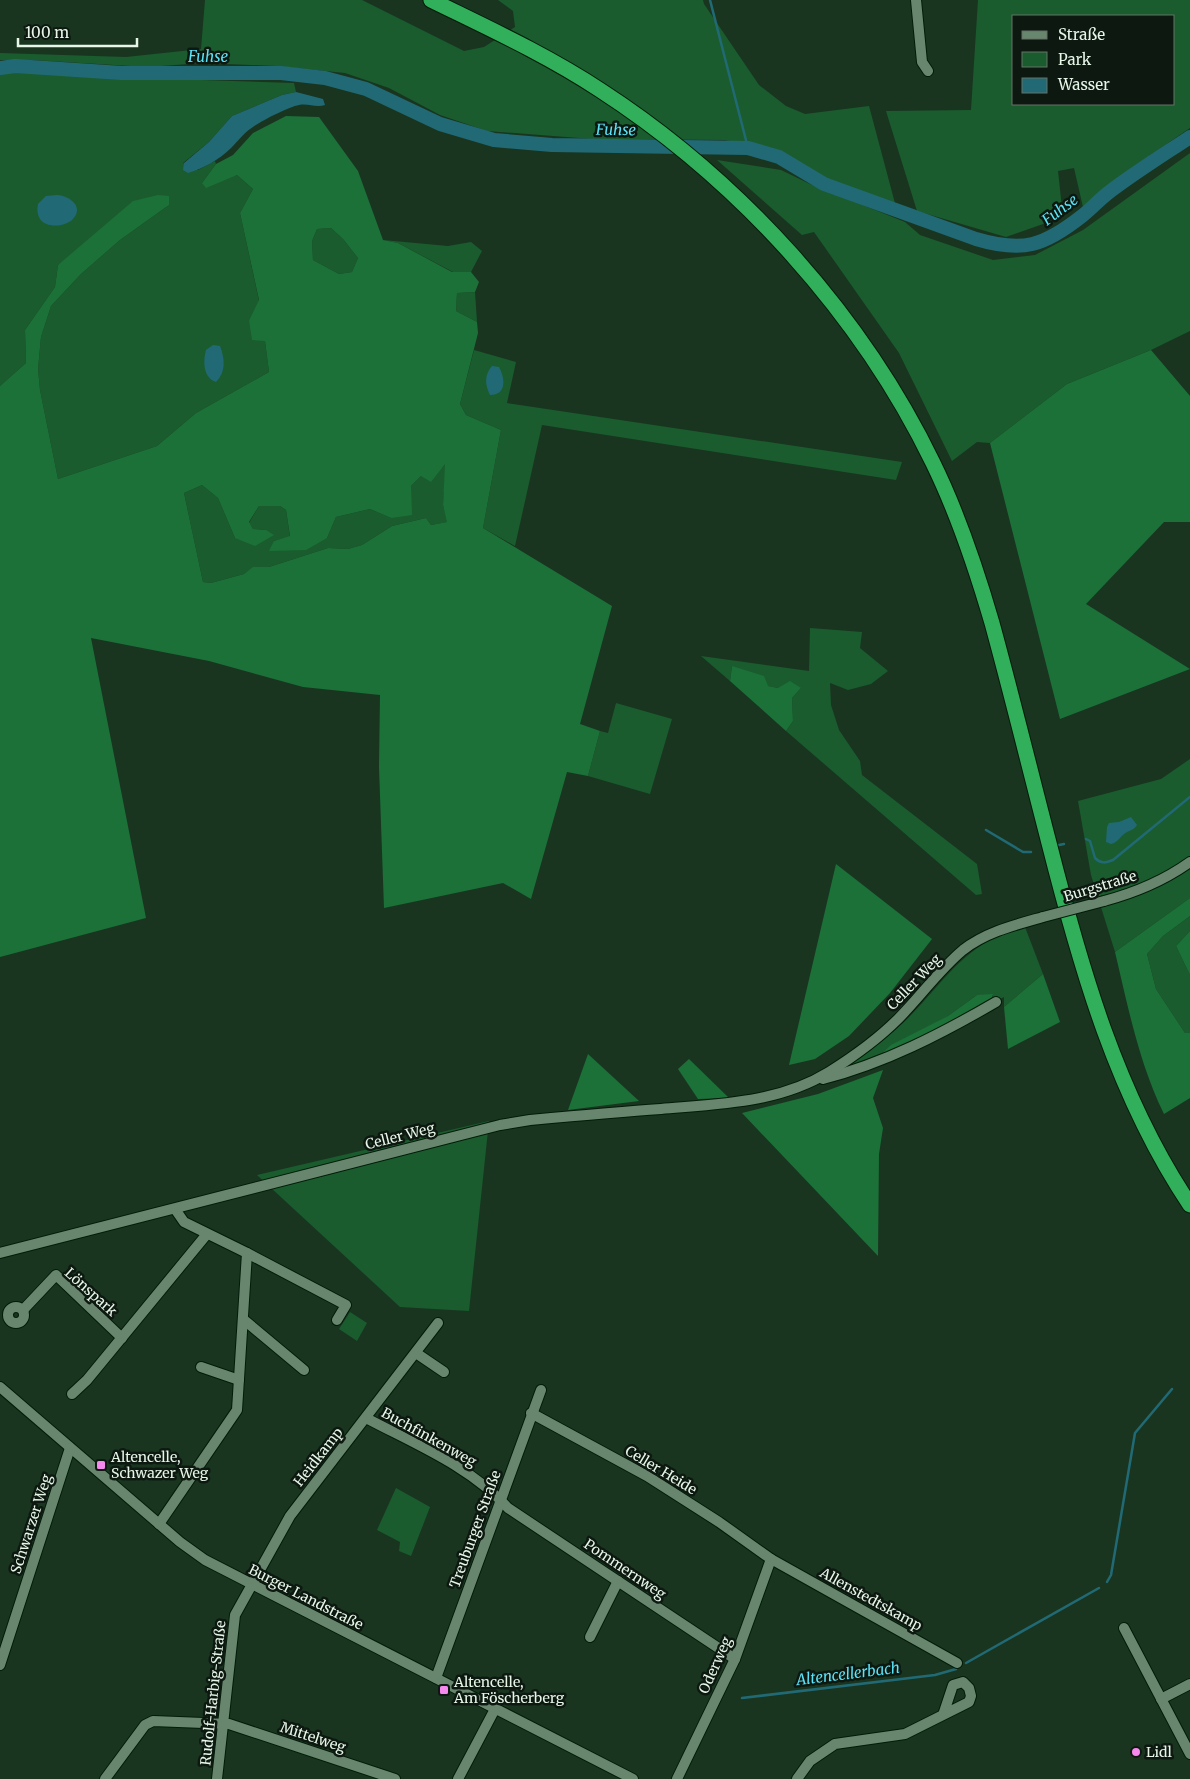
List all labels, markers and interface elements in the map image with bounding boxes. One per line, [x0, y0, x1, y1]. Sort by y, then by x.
scale bar [18, 15, 136, 47]
legend [1012, 15, 1175, 105]
text: 100 m [25, 23, 69, 42]
text: Straße [1058, 25, 1105, 44]
water label: Fuhse [187, 47, 228, 66]
text: Park [1058, 50, 1092, 69]
text: Wasser [1057, 75, 1110, 94]
water label: Fuhse [595, 120, 637, 139]
water label: Fuhse [1037, 190, 1082, 230]
street label: Burgstraße [1061, 866, 1139, 906]
street label: Celler Weg [883, 950, 945, 1014]
street label: Celler Weg [363, 1119, 437, 1153]
street label: Lönspark [61, 1264, 121, 1320]
street label: Buchfinkenweg [378, 1403, 480, 1471]
street label: Heidkamp [289, 1424, 347, 1490]
street label: Celler Heide [622, 1442, 700, 1498]
place label: Altencelle, Schwazer Weg [110, 1448, 209, 1482]
marker: Altencelle, Schwazer Weg [95, 1459, 107, 1471]
street label: Treuburger Straße [445, 1468, 505, 1590]
street label: Schwarzer Weg [6, 1471, 56, 1576]
street label: Pommernweg [581, 1535, 670, 1603]
street label: Burger Landstraße [246, 1560, 366, 1634]
street label: Allenstedtskamp [816, 1563, 926, 1635]
street label: Rudolf-Harbig-Straße [196, 1620, 230, 1766]
street label: Oderweg [694, 1633, 736, 1696]
water label: Altencellerbach [794, 1658, 901, 1689]
place label: Altencelle, Am Föscherberg [453, 1673, 565, 1707]
marker: Altencelle, Am Föscherberg [438, 1684, 450, 1696]
street label: Mittelweg [278, 1718, 349, 1756]
place label: Lidl [1146, 1743, 1173, 1761]
marker: Lidl [1130, 1746, 1142, 1758]

